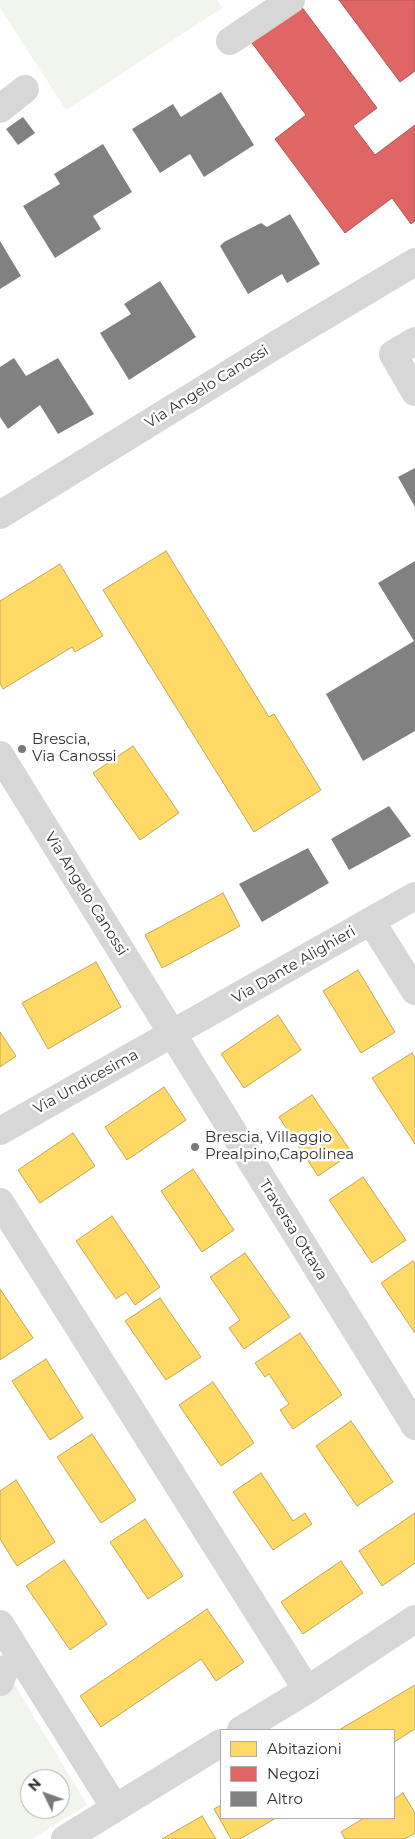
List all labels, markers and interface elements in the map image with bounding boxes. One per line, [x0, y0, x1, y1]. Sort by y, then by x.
street label: Via Angelo Canossi [142, 342, 272, 432]
place label: Brescia, Via Canossi [32, 731, 117, 766]
marker: Brescia, Via Canossi [16, 743, 28, 755]
street label: Via Angelo Canossi [41, 829, 131, 959]
street label: Via Dante Alighieri [229, 922, 359, 1008]
street label: Via Undicesima [31, 1046, 141, 1118]
place label: Brescia, Villaggio Prealpino,Capolinea [205, 1129, 354, 1164]
marker: Brescia, Villaggio Prealpino,Capolinea [189, 1141, 201, 1153]
street label: Traversa Ottava [255, 1176, 331, 1284]
legend [220, 1729, 395, 1819]
text: Abitazioni [267, 1739, 342, 1758]
text: Negozi [267, 1764, 320, 1783]
north arrow [20, 1769, 70, 1819]
text: N [24, 1774, 45, 1795]
text: Altro [267, 1789, 303, 1808]

